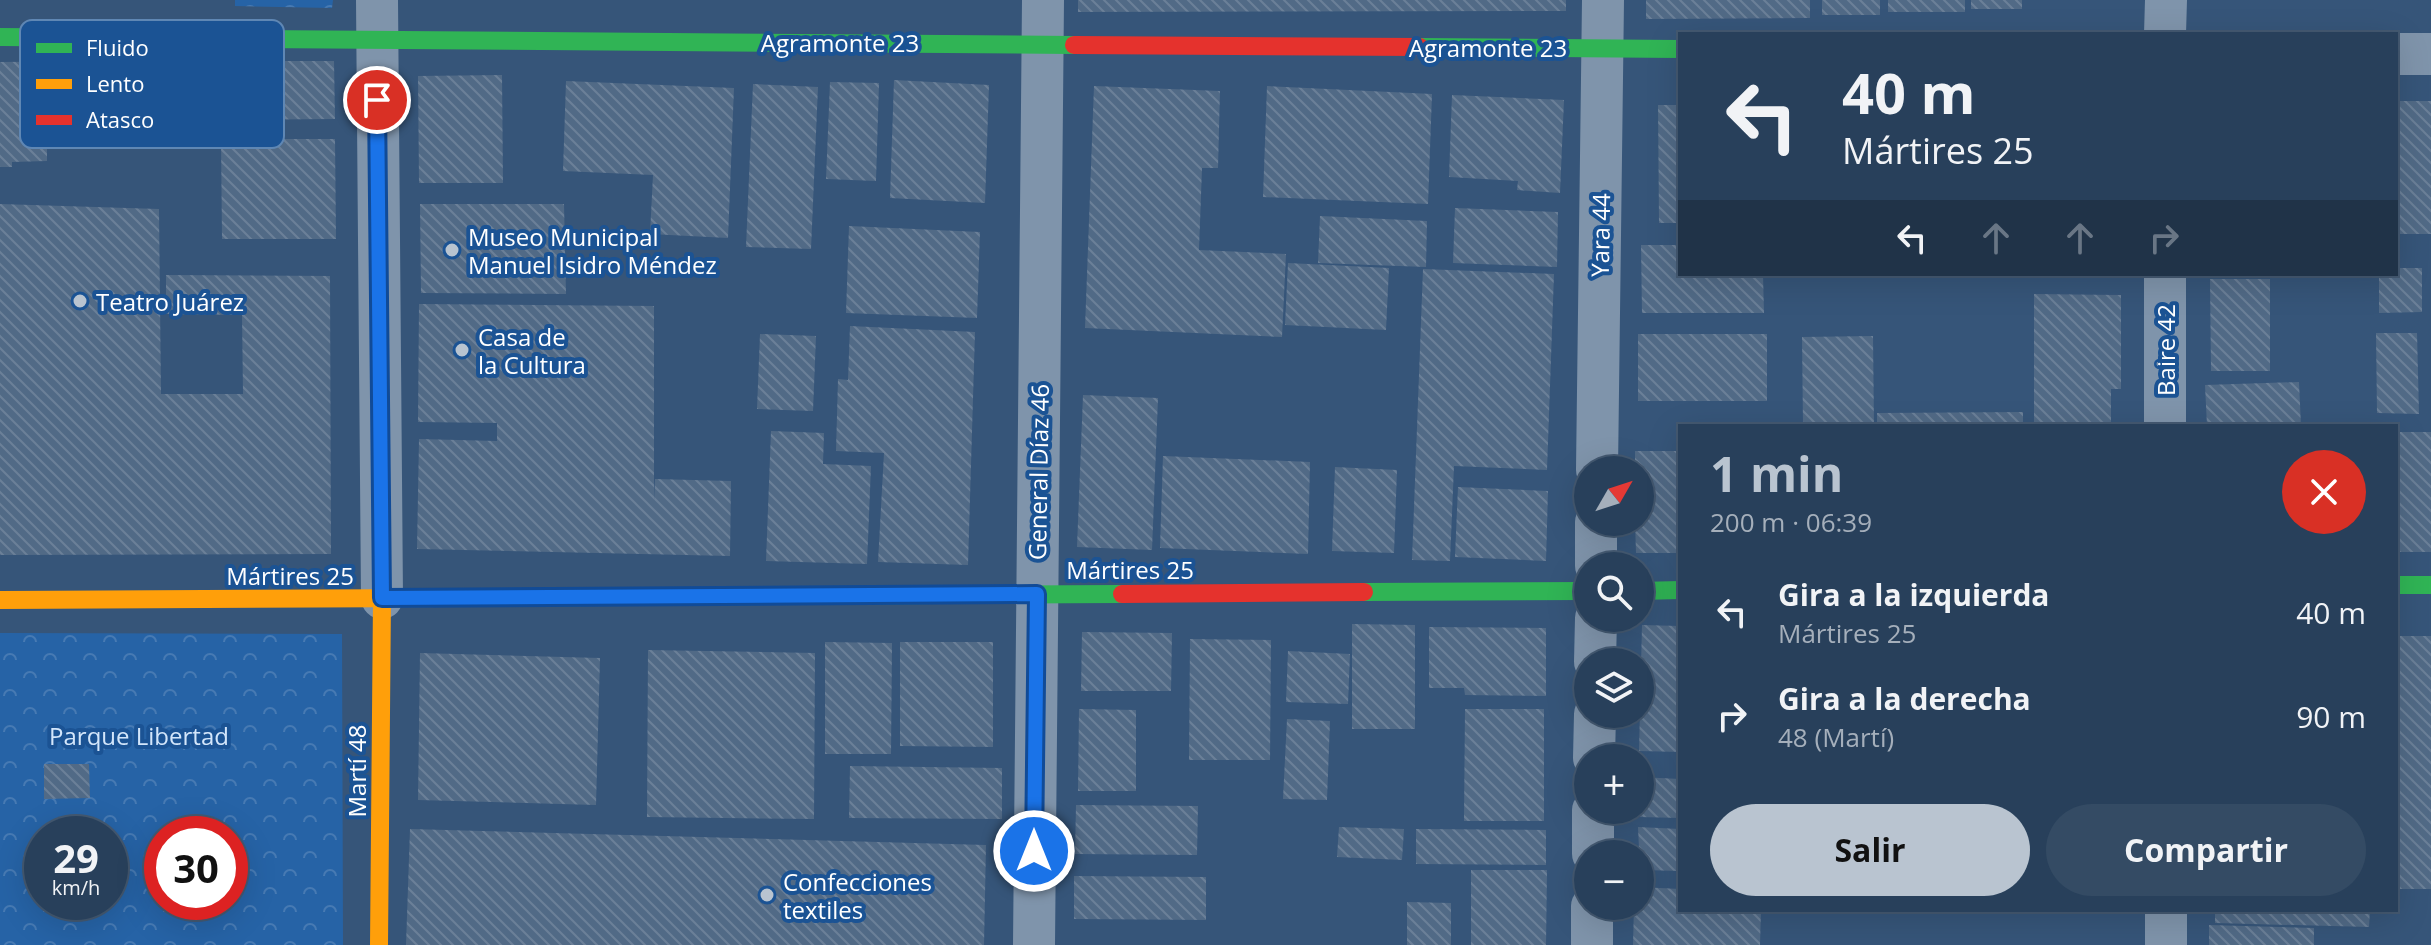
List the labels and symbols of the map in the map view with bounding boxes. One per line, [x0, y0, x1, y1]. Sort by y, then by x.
legend [20, 20, 284, 148]
street label: Agramonte 23 [761, 26, 919, 59]
street label: Agramonte 23 [1409, 31, 1567, 64]
text: Fluido [86, 32, 149, 62]
pin [343, 66, 411, 134]
text: Lento [86, 68, 144, 98]
text: Atasco [86, 104, 154, 134]
street label: Yara 44 [1583, 193, 1617, 277]
place label: Museo Municipal Manuel Isidro Méndez [468, 220, 717, 281]
marker: Museo Municipal Manuel Isidro Méndez [443, 241, 461, 259]
place label: Teatro Juárez [96, 285, 244, 318]
marker: Teatro Juárez [71, 292, 89, 310]
street label: Baire 42 [2149, 304, 2182, 396]
place label: Casa de la Cultura [478, 320, 586, 381]
marker: Casa de la Cultura [453, 341, 471, 359]
street label: General Díaz 46 [1020, 384, 1056, 560]
north arrow [1574, 456, 1654, 536]
street label: Mártires 25 [1066, 553, 1194, 586]
street label: Mártires 25 [226, 559, 354, 592]
park label: Parque Libertad [49, 719, 229, 752]
street label: Martí 48 [340, 724, 373, 818]
position arrow [992, 809, 1076, 893]
speed limit sign: 30 [144, 816, 248, 920]
place label: Confecciones textiles [783, 865, 932, 926]
marker: Confecciones textiles [758, 886, 776, 904]

